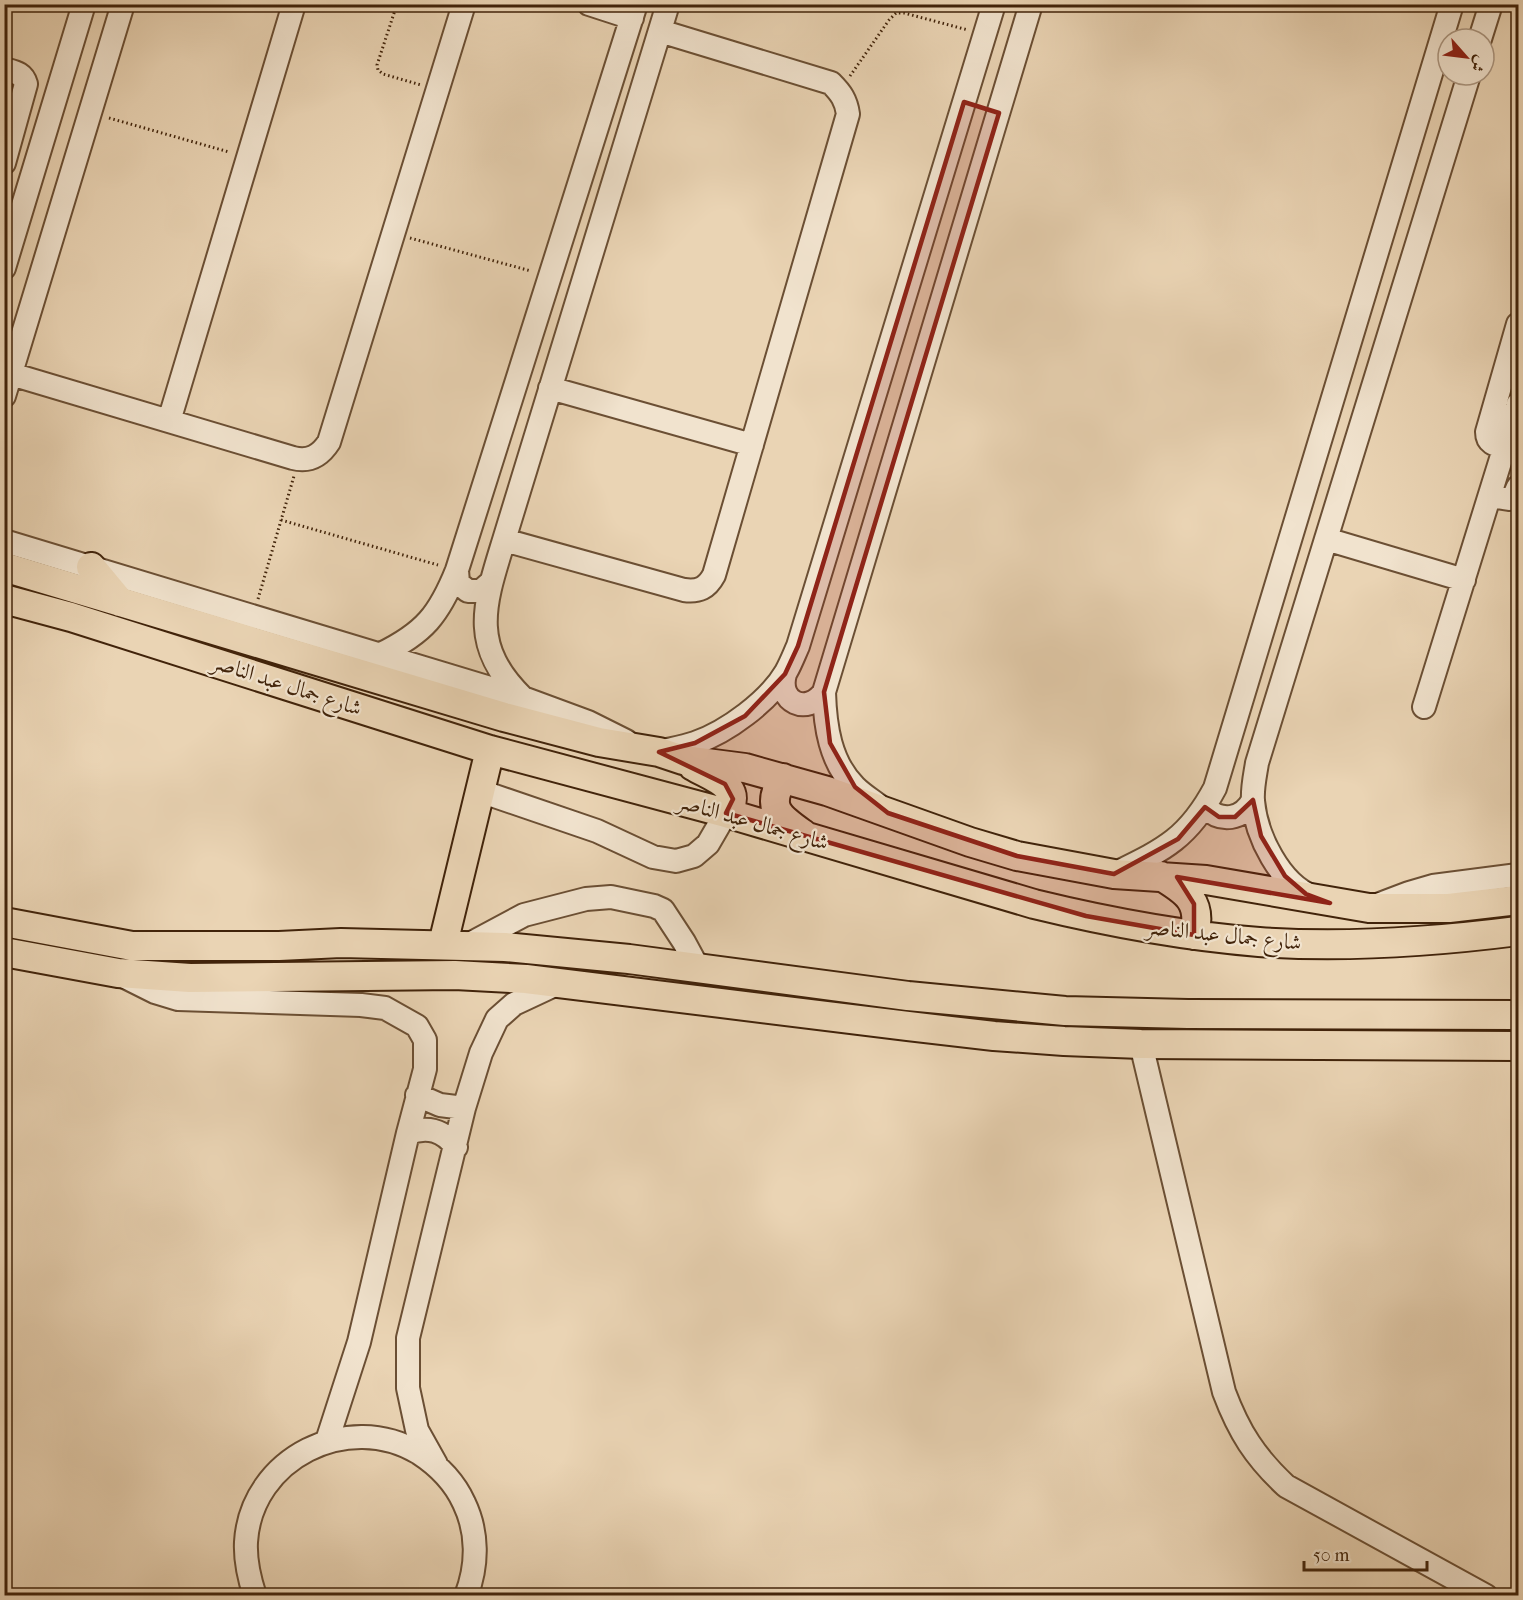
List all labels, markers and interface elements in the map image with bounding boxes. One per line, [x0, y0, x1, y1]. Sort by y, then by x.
north arrow [1436, 27, 1496, 87]
text: ش [1467, 52, 1491, 75]
street label: شارع جمال عبد الناصر [205, 648, 365, 726]
street label: شارع جمال عبد الناصر [671, 787, 831, 861]
street label: شارع جمال عبد الناصر [1143, 914, 1303, 961]
scale bar [1304, 1534, 1427, 1572]
text: 50 m [1313, 1545, 1350, 1566]

